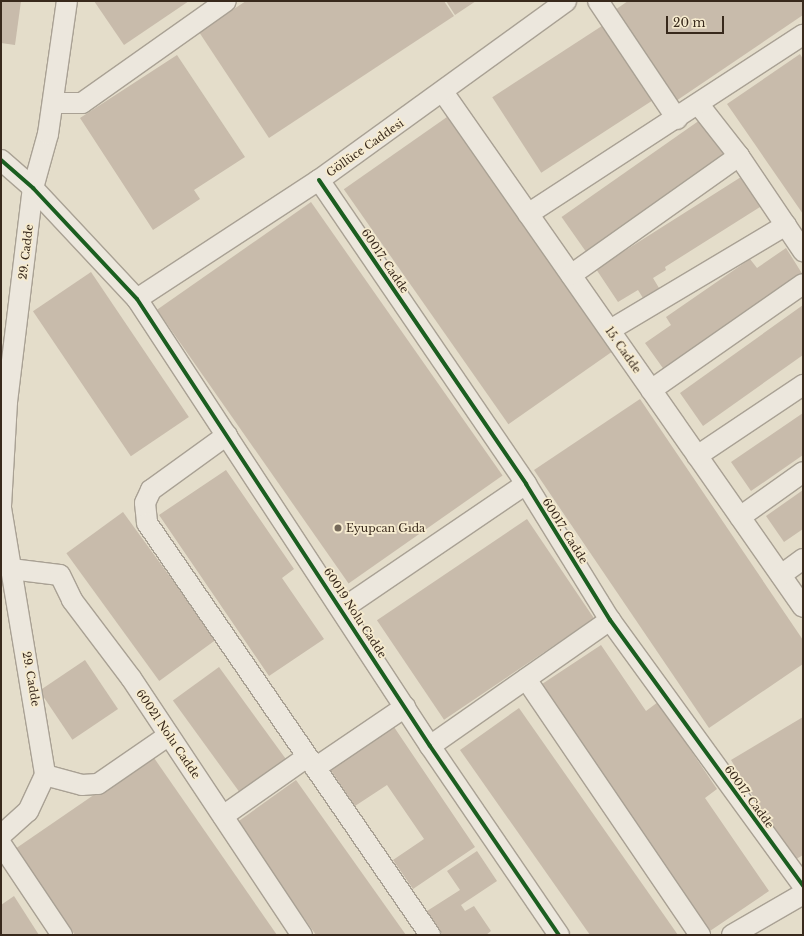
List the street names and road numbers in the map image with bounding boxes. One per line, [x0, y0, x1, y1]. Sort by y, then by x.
street label: Göllüce Caddesi [324, 116, 406, 180]
street label: 29. Cadde [16, 224, 36, 280]
street label: 60017. Cadde [359, 226, 411, 296]
street label: 15. Cadde [602, 324, 644, 376]
street label: 60017. Cadde [540, 496, 590, 566]
street label: 60019 Nolu Cadde [321, 565, 389, 661]
street label: 29. Cadde [20, 650, 42, 708]
street label: 60021 Nolu Cadde [133, 687, 203, 781]
street label: 60017. Cadde [722, 763, 776, 831]

